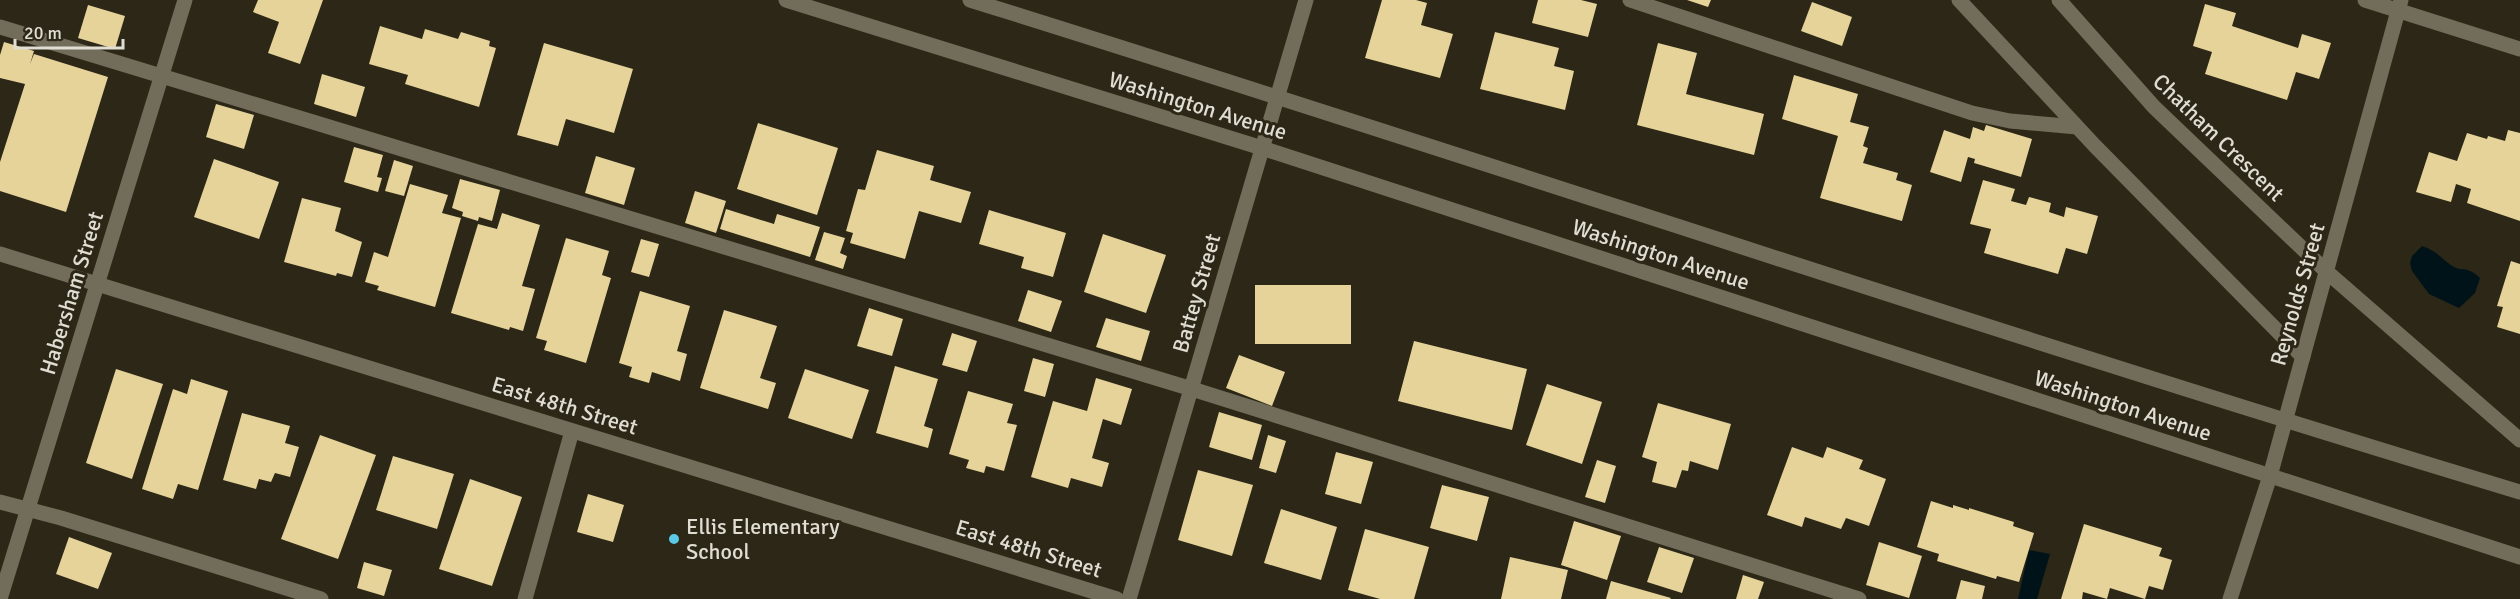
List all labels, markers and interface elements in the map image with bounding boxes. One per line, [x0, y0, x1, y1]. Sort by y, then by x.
scale bar [15, 12, 123, 50]
text: 20 m [24, 22, 62, 44]
street label: Washington Avenue [1106, 66, 1290, 145]
street label: Chatham Crescent [2147, 68, 2290, 207]
street label: Habersham Street [34, 208, 109, 378]
street label: Washington Avenue [1569, 213, 1753, 296]
street label: Reynolds Street [2264, 219, 2331, 369]
street label: Battey Street [1167, 230, 1226, 356]
street label: Washington Avenue [2031, 364, 2215, 447]
street label: East 48th Street [489, 370, 641, 441]
place label: Ellis Elementary School [686, 513, 840, 565]
street label: East 48th Street [953, 513, 1105, 584]
marker: Ellis Elementary School [667, 532, 681, 546]

